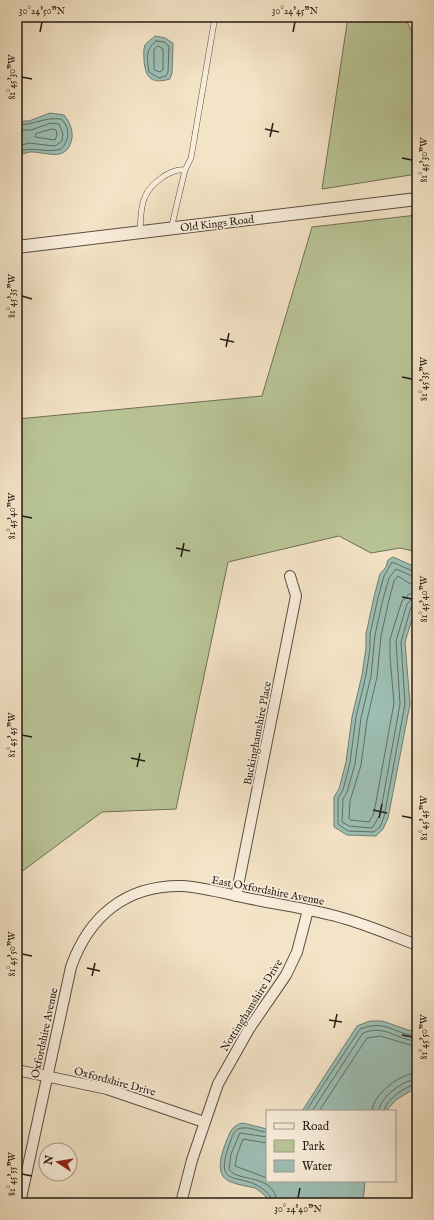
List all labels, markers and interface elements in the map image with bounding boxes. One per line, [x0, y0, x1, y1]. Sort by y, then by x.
text: 30°24'50"N [19, 5, 65, 18]
text: 30°24'45"N [272, 5, 318, 18]
text: 81°45'30"W [6, 54, 19, 100]
text: 81°45'30"W [418, 137, 431, 183]
street label: Old Kings Road [179, 213, 255, 235]
text: 81°45'35"W [6, 274, 19, 318]
text: 81°45'35"W [418, 357, 431, 401]
text: 81°45'40"W [6, 492, 19, 539]
text: 81°45'40"W [418, 575, 431, 622]
street label: Buckinghamshire Place [241, 680, 275, 786]
text: 81°45'45"W [6, 712, 19, 758]
text: 81°45'45"W [418, 795, 431, 841]
street label: East Oxfordshire Avenue [210, 873, 325, 909]
text: 81°45'50"W [6, 931, 19, 977]
street label: Nottinghamshire Drive [218, 957, 286, 1054]
street label: Oxfordshire Avenue [29, 987, 61, 1080]
text: 81°45'50"W [418, 1014, 431, 1060]
street label: Oxfordshire Drive [72, 1064, 157, 1100]
legend [266, 1110, 396, 1182]
text: Road [302, 1119, 330, 1134]
text: Park [302, 1139, 325, 1154]
north arrow [38, 1142, 78, 1182]
text: 81°45'55"W [6, 1152, 19, 1196]
text: N [41, 1154, 57, 1167]
text: Water [302, 1159, 333, 1174]
text: 30°24'40"N [274, 1203, 322, 1216]

